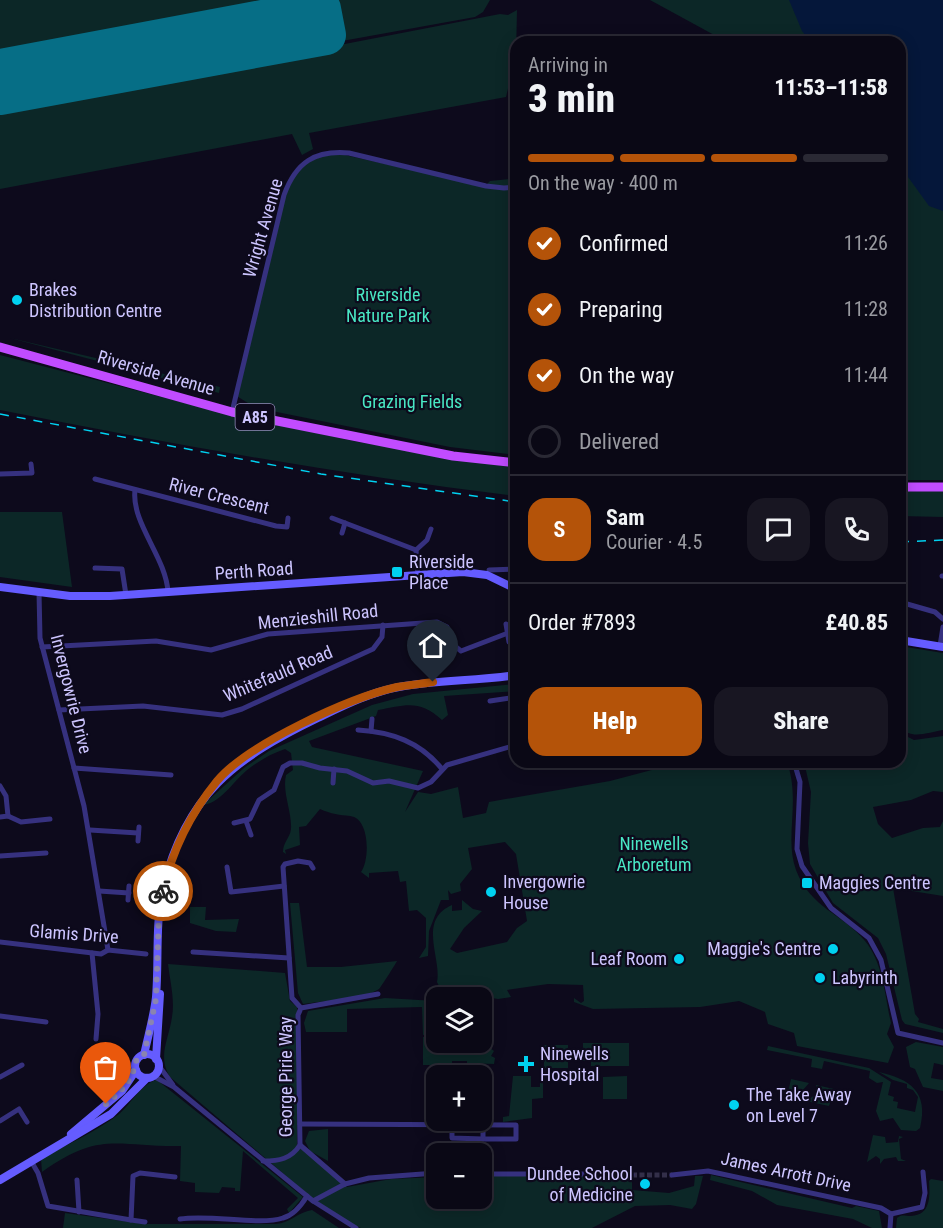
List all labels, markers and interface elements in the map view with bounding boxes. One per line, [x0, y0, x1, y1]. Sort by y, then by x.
text: Arriving in [528, 53, 608, 77]
text: 11:53–11:58 [774, 75, 888, 100]
text: 3 min [528, 76, 615, 122]
text: On the way · 400 m [528, 171, 678, 195]
street label: Wright Avenue [238, 176, 287, 280]
icon: check [528, 227, 561, 260]
text: Confirmed [579, 231, 668, 256]
text: 11:26 [844, 231, 888, 255]
place label: Brakes Distribution Centre [29, 279, 162, 321]
park label: Riverside Nature Park [346, 284, 430, 326]
marker: Brakes Distribution Centre [10, 293, 24, 307]
icon: check [528, 293, 561, 326]
text: Preparing [579, 297, 663, 322]
text: 11:28 [844, 297, 888, 321]
street label: Riverside Avenue [95, 346, 217, 399]
icon: check [528, 359, 561, 392]
text: On the way [579, 363, 674, 388]
text: 11:44 [844, 363, 888, 387]
park label: Grazing Fields [362, 391, 462, 412]
road number: A85 [236, 404, 274, 430]
text: Delivered [579, 429, 659, 454]
street label: River Crescent [167, 473, 271, 518]
button: chat [747, 498, 810, 561]
button: phone [825, 498, 888, 561]
text: Sam [606, 505, 645, 530]
text: S [554, 517, 565, 542]
text: Courier · 4.5 [606, 530, 702, 554]
place label: Riverside Place [409, 551, 474, 593]
street label: Perth Road [214, 557, 294, 584]
marker: Riverside Place [390, 565, 404, 579]
street label: Menzieshill Road [257, 600, 379, 633]
text: Order #7893 [528, 610, 636, 635]
text: £40.85 [826, 610, 888, 635]
pin [407, 620, 458, 682]
icon: home [416, 629, 449, 662]
street label: Invergowrie Drive [47, 632, 96, 756]
street label: Whitefauld Road [220, 641, 336, 706]
button: Help [528, 687, 702, 756]
button: Share [714, 687, 888, 756]
park label: Ninewells Arboretum [616, 833, 692, 875]
courier [133, 861, 193, 921]
place label: Invergowrie House [503, 871, 585, 913]
place label: Maggies Centre [819, 872, 930, 893]
icon: bike [147, 875, 180, 908]
marker: Maggies Centre [800, 876, 814, 890]
marker: Invergowrie House [484, 885, 498, 899]
street label: Glamis Drive [29, 920, 119, 947]
place label: Maggie's Centre [707, 938, 821, 959]
marker: Maggie's Centre [826, 942, 840, 956]
place label: Leaf Room [590, 948, 667, 969]
marker: Leaf Room [672, 952, 686, 966]
place label: Labyrinth [832, 967, 898, 988]
marker: Labyrinth [813, 971, 827, 985]
map controls [426, 987, 492, 1209]
button: layers [426, 987, 492, 1053]
street label: George Pirie Way [275, 1016, 296, 1137]
pin [80, 1042, 131, 1104]
place label: Ninewells Hospital [540, 1043, 609, 1085]
icon: bag [89, 1051, 122, 1084]
marker: Ninewells Hospital [517, 1055, 535, 1073]
button: + [426, 1065, 492, 1131]
place label: The Take Away on Level 7 [746, 1084, 852, 1126]
marker: The Take Away on Level 7 [727, 1098, 741, 1112]
button: − [426, 1143, 492, 1209]
street label: James Arrott Drive [719, 1147, 853, 1196]
place label: Dundee School of Medicine [527, 1163, 633, 1205]
marker: Dundee School of Medicine [638, 1177, 652, 1191]

